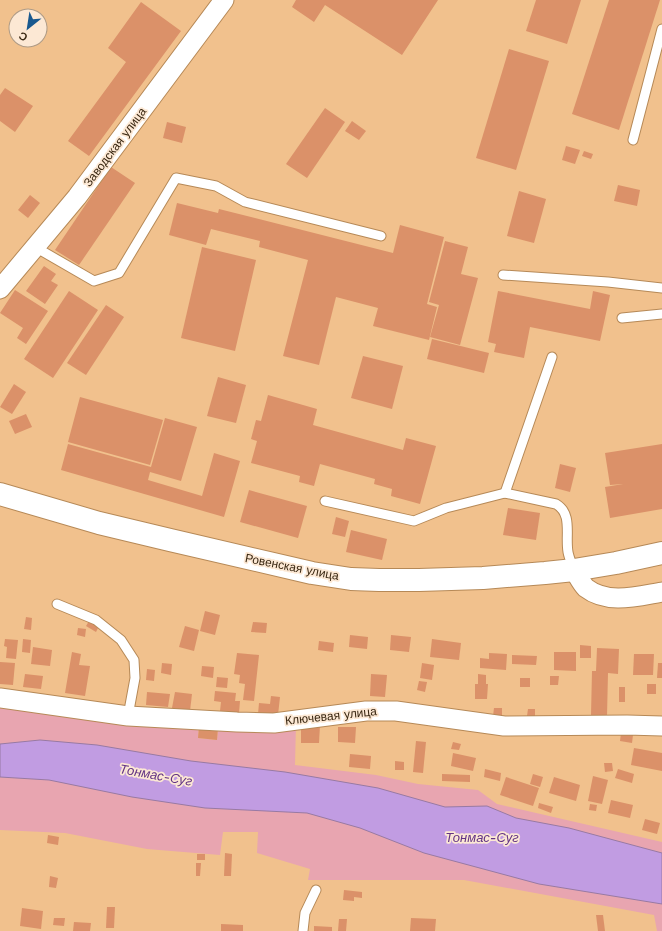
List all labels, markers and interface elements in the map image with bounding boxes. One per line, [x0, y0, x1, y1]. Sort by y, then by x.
north arrow [8, 8, 48, 48]
text: С [17, 29, 30, 44]
street label: Заводская улица [81, 104, 149, 189]
street label: Ровенская улица [244, 551, 341, 583]
street label: Ключевая улица [284, 704, 378, 728]
water label: Тонмас-Суг [119, 761, 194, 789]
water label: Тонмас-Суг [445, 830, 519, 845]

